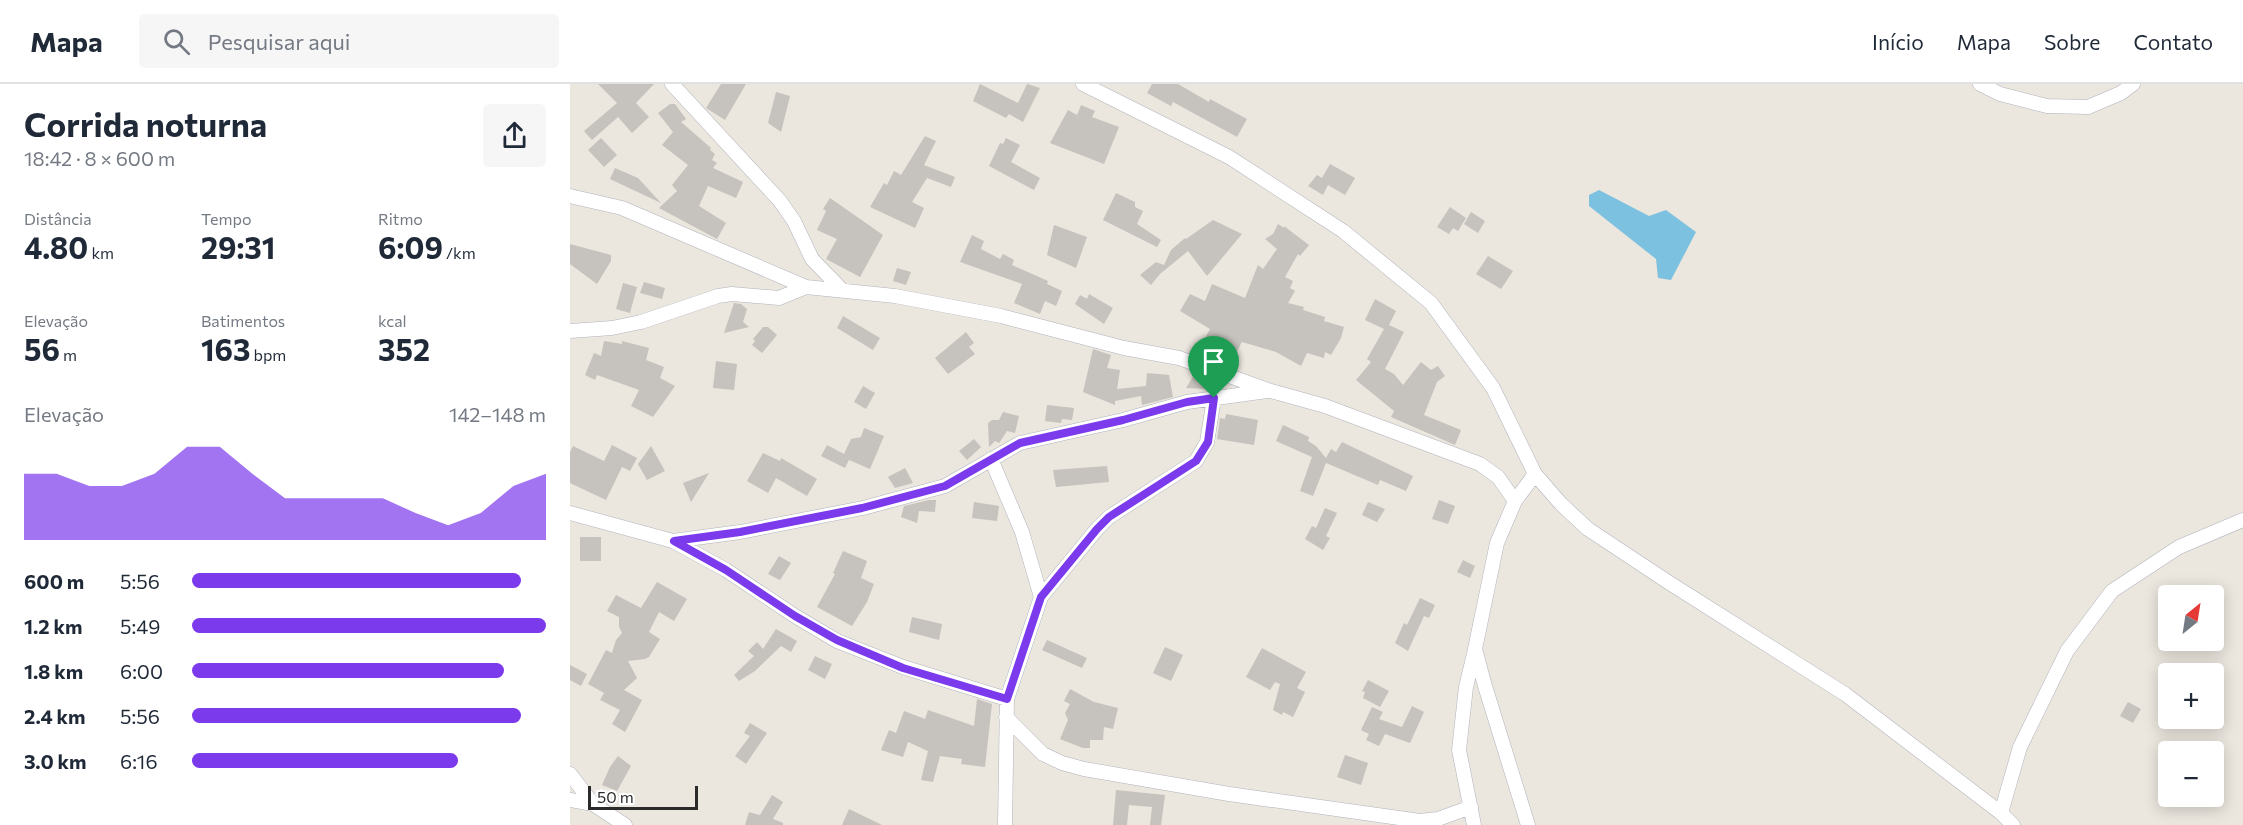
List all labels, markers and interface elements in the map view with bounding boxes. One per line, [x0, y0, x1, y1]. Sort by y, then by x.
search box [139, 14, 559, 68]
text: Mapa [30, 24, 103, 58]
icon: search [160, 25, 193, 58]
text: Pesquisar aqui [208, 28, 350, 55]
text: Início [1872, 29, 1924, 54]
text: Mapa [1957, 29, 2011, 54]
text: Sobre [2044, 29, 2100, 54]
text: Contato [2133, 29, 2213, 54]
text: Corrida noturna [24, 103, 267, 144]
button: share [483, 104, 546, 167]
text: 18:42 · 8 × 600 m [24, 146, 175, 170]
text: Distância [24, 209, 92, 228]
text: Tempo [201, 209, 251, 228]
text: Ritmo [378, 209, 423, 228]
text: 4.80 [24, 228, 88, 265]
text: 29:31 [201, 228, 275, 265]
text: 6:09 [378, 228, 443, 265]
text: km [88, 243, 114, 262]
text: /km [443, 243, 476, 262]
text: Elevação [24, 311, 88, 330]
text: Batimentos [201, 311, 285, 330]
text: kcal [378, 311, 407, 330]
text: 56 [24, 330, 60, 367]
text: 163 [201, 330, 250, 367]
text: 352 [378, 330, 430, 367]
pin [1188, 336, 1239, 398]
text: m [60, 345, 77, 364]
text: bpm [250, 345, 286, 364]
icon: arrive [1197, 345, 1230, 378]
text: Elevação [24, 402, 104, 426]
text: 142–148 m [449, 402, 546, 426]
text: 600 m [24, 569, 84, 593]
text: 5:56 [120, 569, 160, 593]
north arrow [2158, 585, 2224, 651]
map controls [2158, 585, 2224, 807]
text: 1.2 km [24, 614, 82, 638]
text: 5:49 [120, 614, 160, 638]
text: 1.8 km [24, 659, 83, 683]
text: 6:00 [120, 659, 163, 683]
button: + [2158, 663, 2224, 729]
text: 2.4 km [24, 704, 86, 728]
text: 5:56 [120, 704, 160, 728]
button: − [2158, 741, 2224, 807]
text: 3.0 km [24, 749, 86, 773]
text: 6:16 [120, 749, 158, 773]
scale bar [588, 783, 698, 810]
text: 50 m [597, 787, 634, 806]

